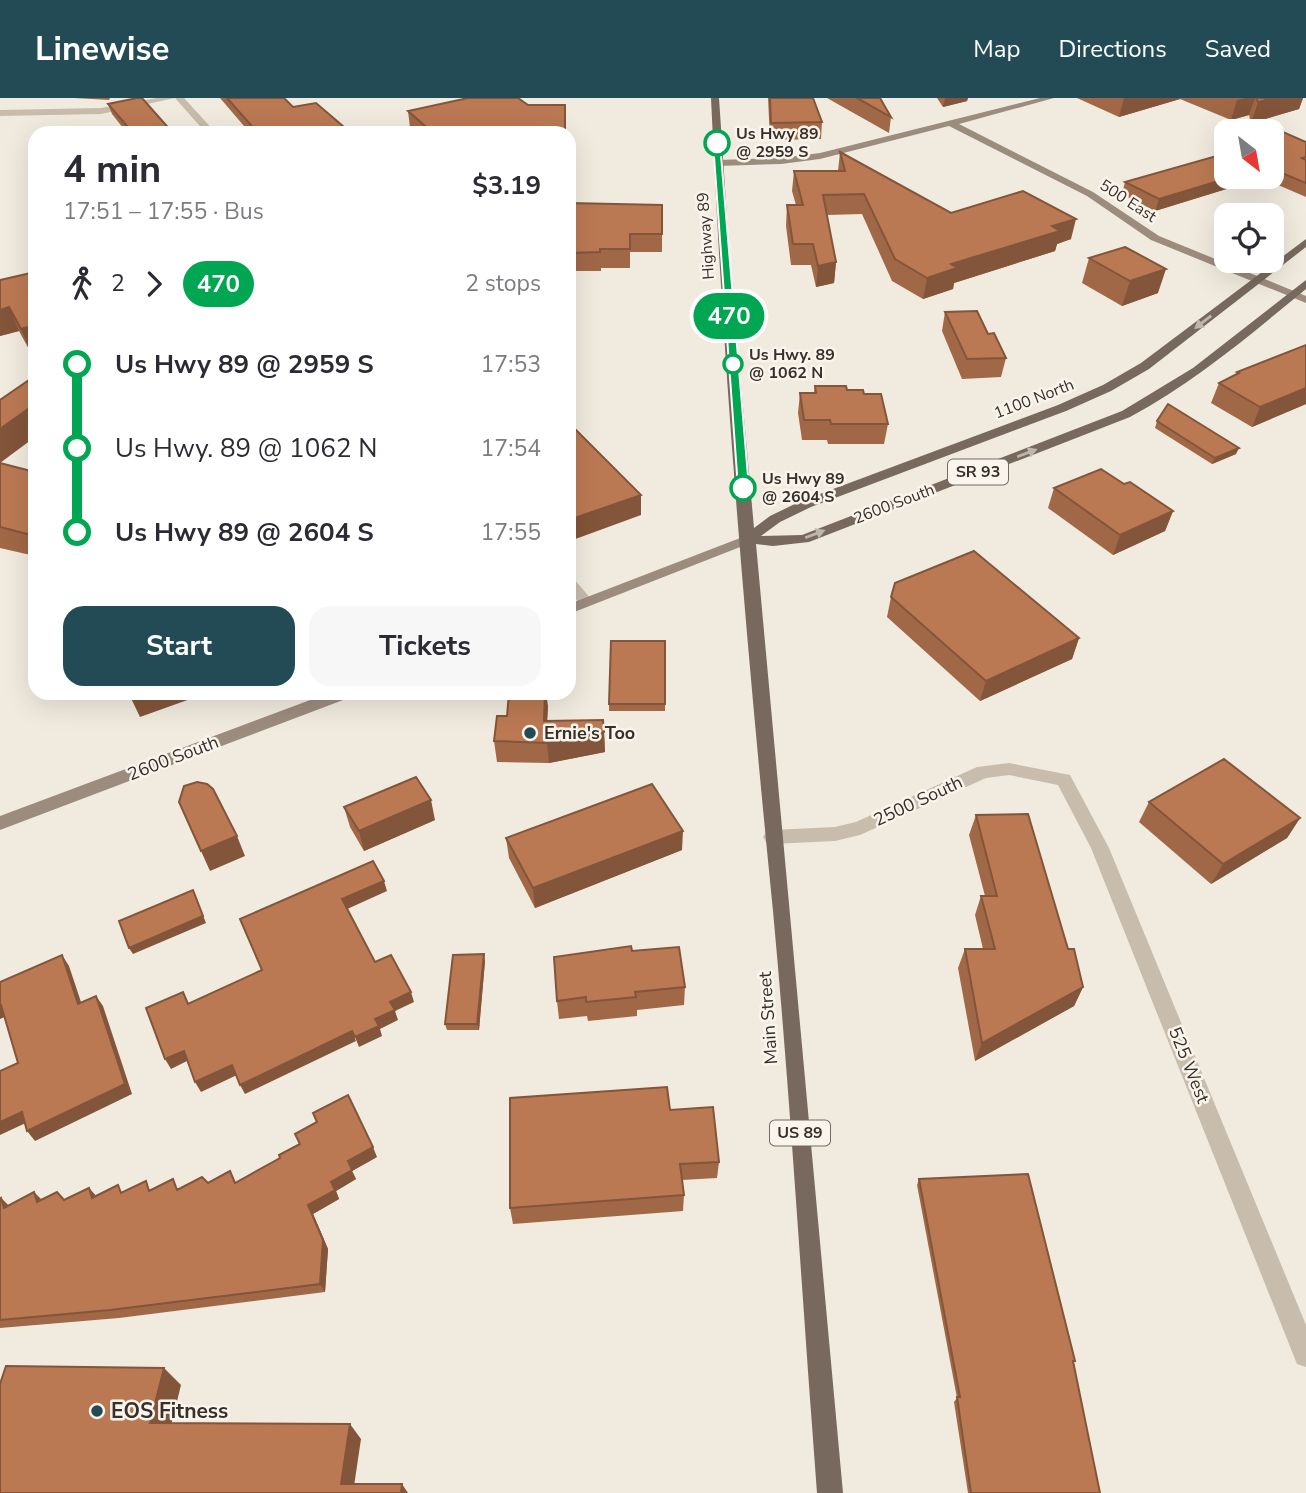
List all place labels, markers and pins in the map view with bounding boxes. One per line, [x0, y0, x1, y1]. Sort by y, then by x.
place label: Us Hwy 89 @ 2959 S [736, 123, 819, 163]
marker: Us Hwy 89 @ 2959 S [704, 130, 730, 156]
place label: Us Hwy. 89 @ 1062 N [749, 344, 835, 384]
marker: Us Hwy. 89 @ 1062 N [723, 354, 743, 374]
place label: Us Hwy 89 @ 2604 S [762, 468, 845, 508]
marker: Us Hwy 89 @ 2604 S [730, 475, 756, 501]
place label: Ernie's Too [544, 721, 635, 745]
marker: Ernie's Too [522, 725, 538, 741]
place label: EOS Fitness [111, 1397, 228, 1425]
marker: EOS Fitness [89, 1403, 105, 1419]

